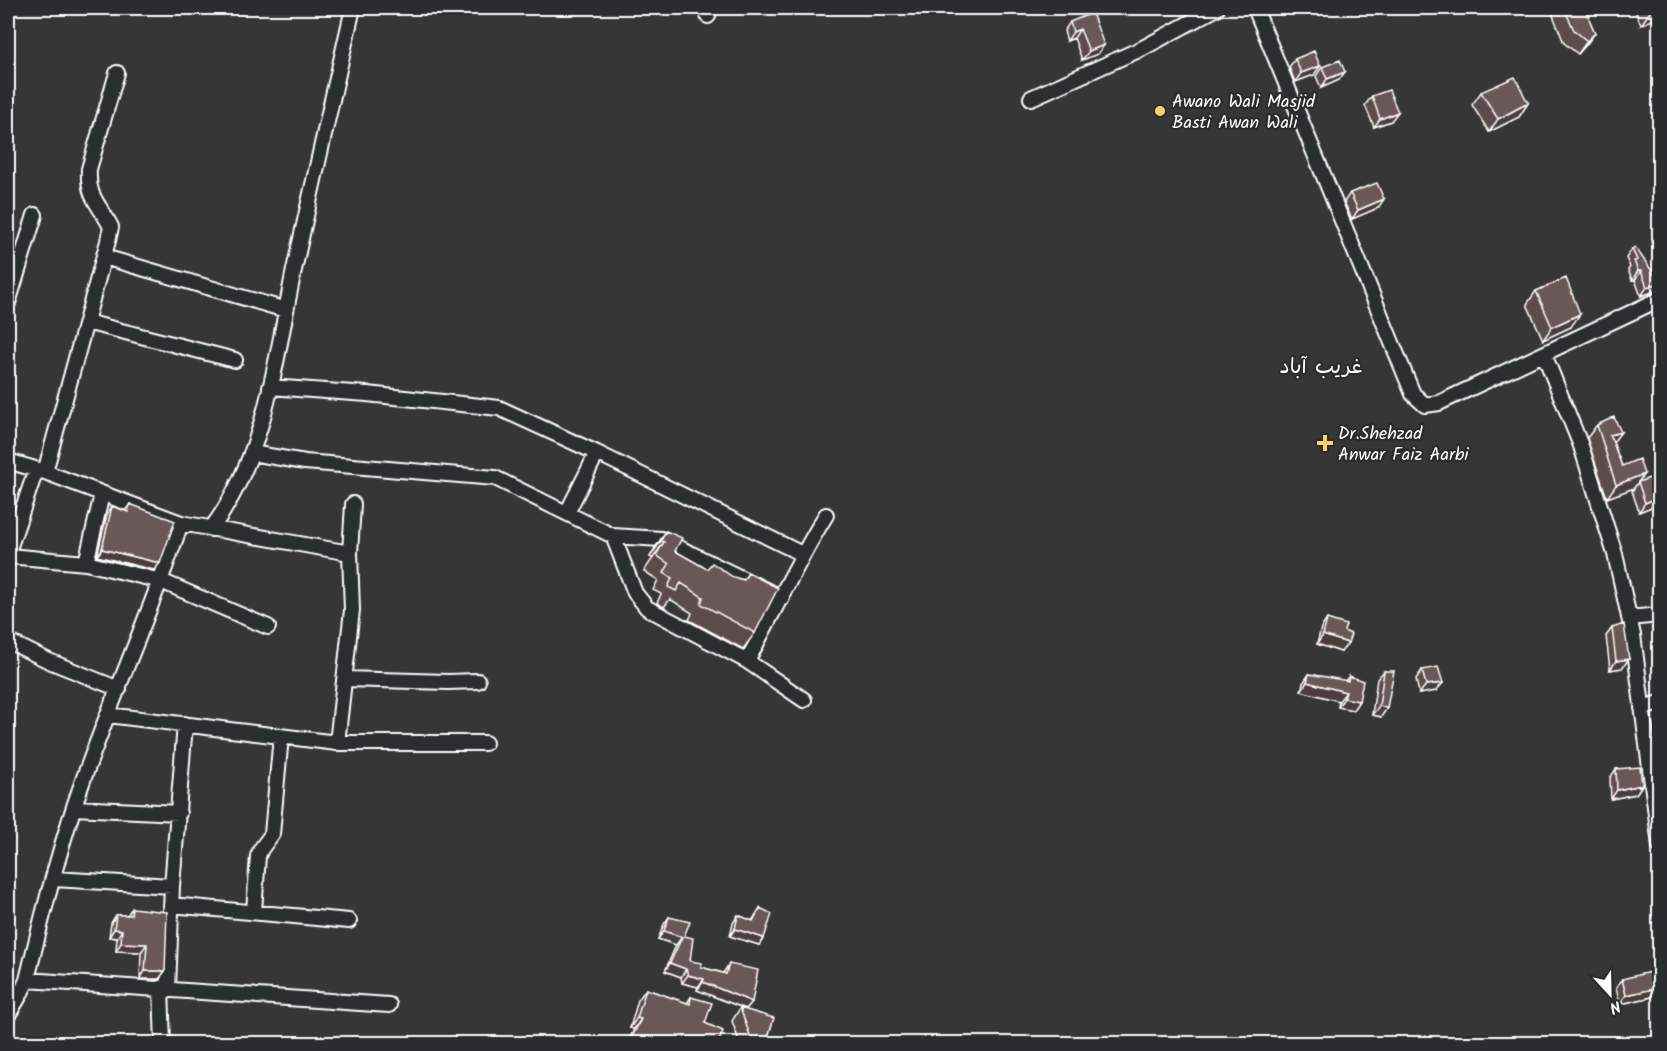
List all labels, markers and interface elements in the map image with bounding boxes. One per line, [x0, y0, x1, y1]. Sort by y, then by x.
place label: Awano Wali Masjid Basti Awan Wali [1172, 88, 1316, 138]
marker: Awano Wali Masjid Basti Awan Wali [1153, 104, 1167, 118]
district label: غریب آباد [1280, 351, 1362, 384]
place label: Dr.Shehzad Anwar Faiz Aarbi [1338, 420, 1469, 470]
marker: Dr.Shehzad Anwar Faiz Aarbi [1316, 434, 1334, 452]
north arrow [1580, 964, 1640, 1024]
text: N [1606, 993, 1624, 1020]

